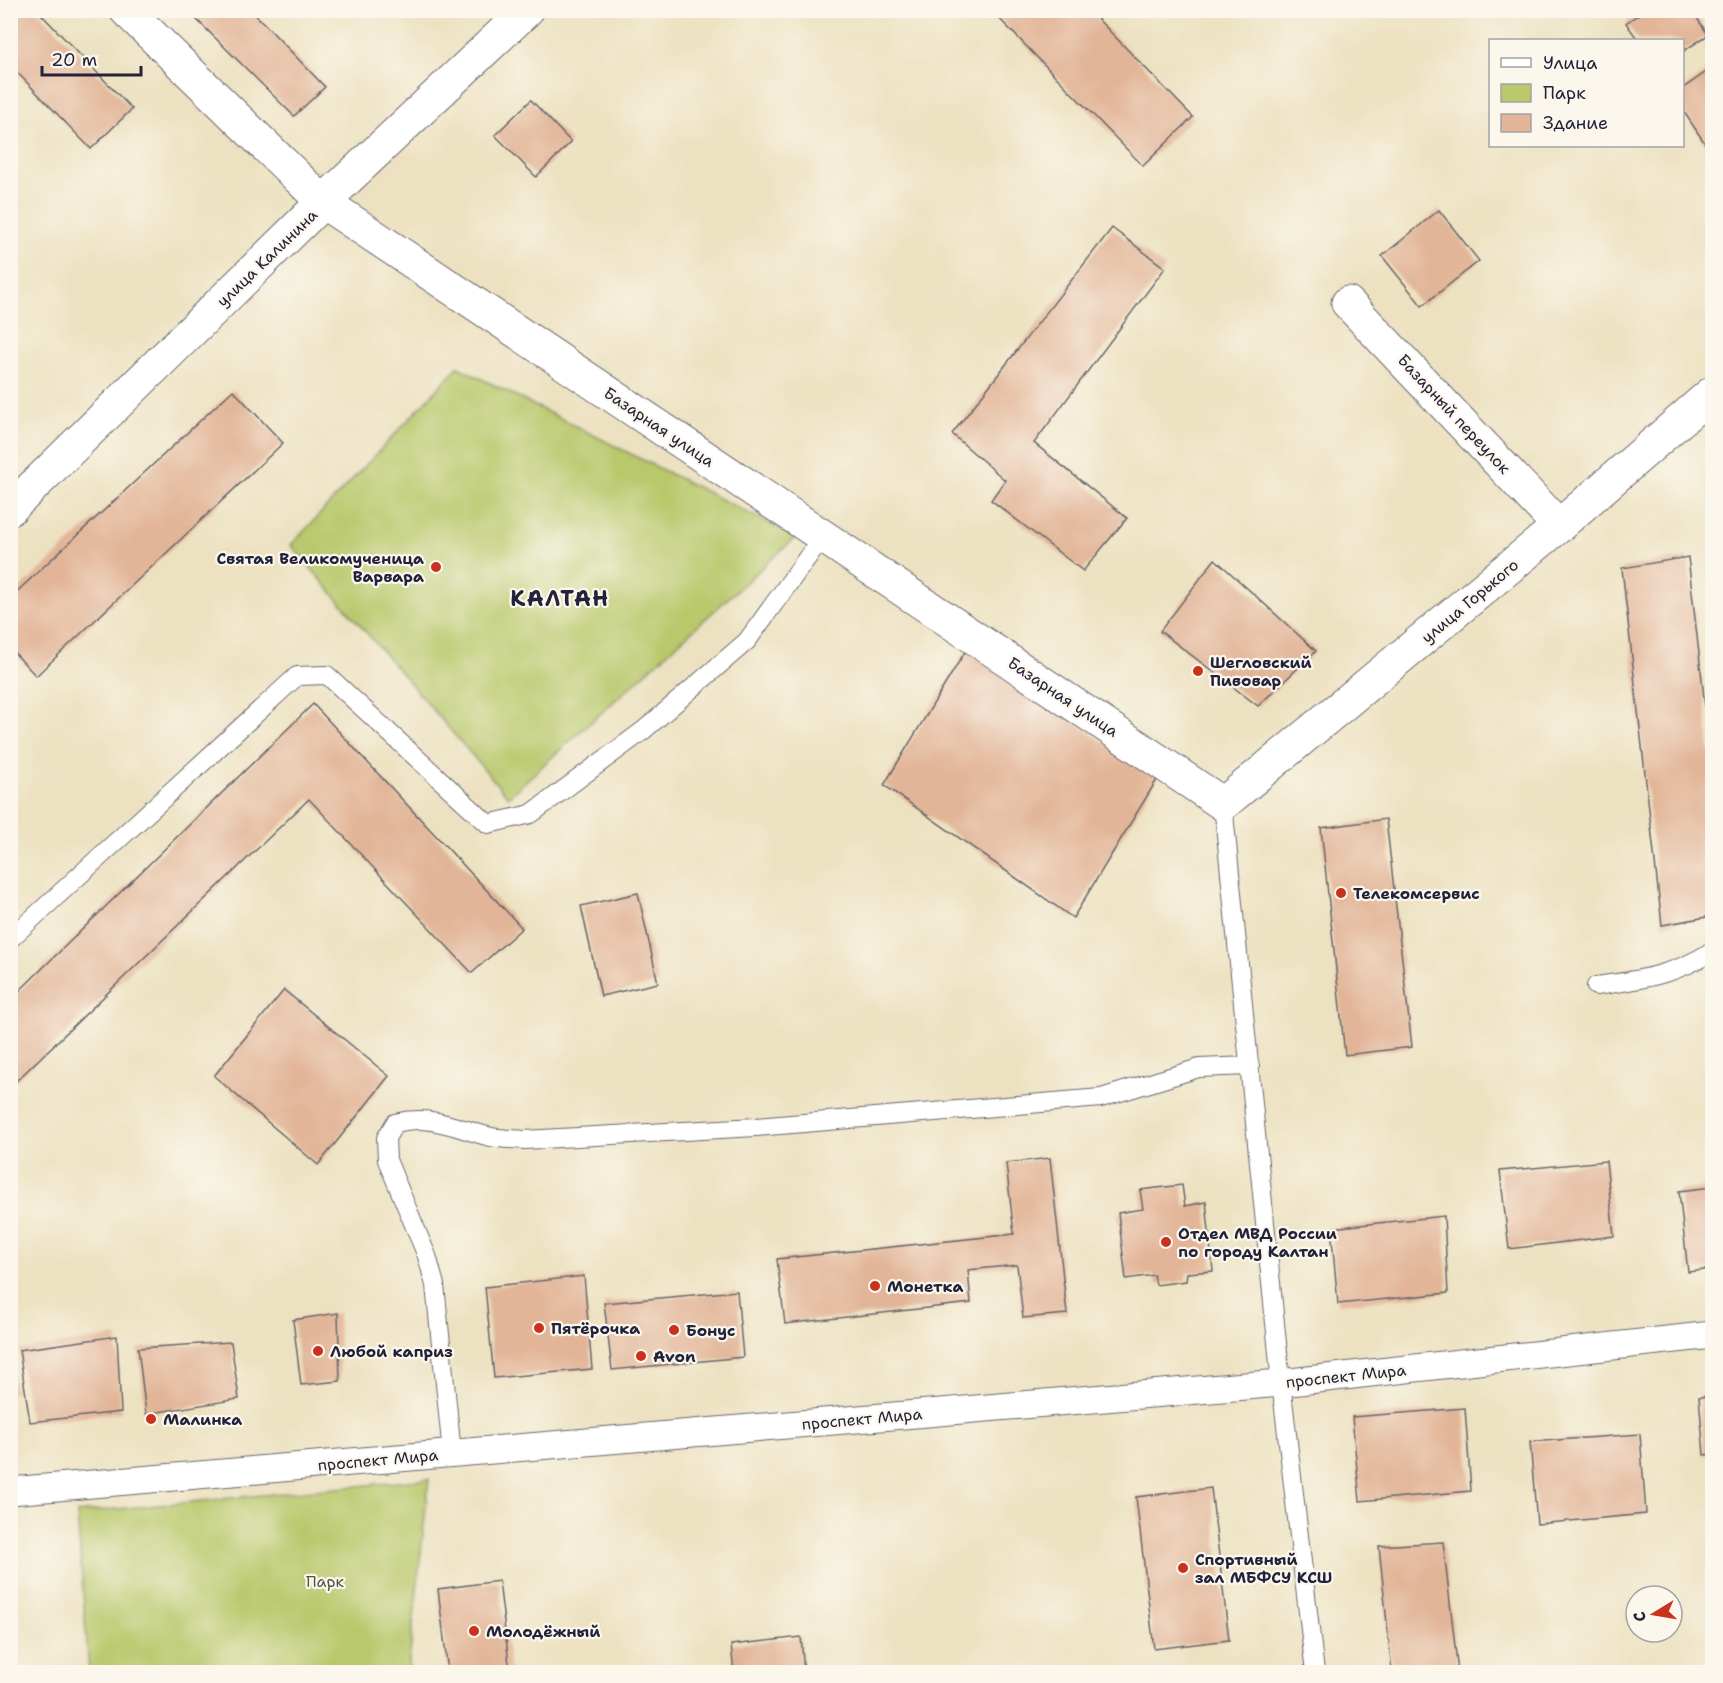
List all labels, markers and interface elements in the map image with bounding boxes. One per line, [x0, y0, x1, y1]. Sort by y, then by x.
scale bar [42, 39, 141, 77]
legend [1489, 39, 1684, 147]
text: 20 m [51, 48, 97, 72]
text: Улица [1543, 51, 1597, 75]
text: Парк [1543, 81, 1586, 105]
text: Здание [1543, 111, 1608, 135]
street label: улица Калинина [212, 205, 322, 311]
street label: Базарный переулок [1393, 350, 1515, 479]
street label: Базарная улица [600, 382, 718, 472]
place label: Святая Великомученица Варвара [217, 548, 424, 587]
street label: улица Горького [1417, 554, 1523, 648]
marker: Святая Великомученица Варвара [429, 560, 443, 574]
district label: КАЛТАН [510, 584, 610, 613]
street label: Базарная улица [1004, 652, 1122, 742]
place label: Шегловский Пивовар [1210, 652, 1312, 691]
marker: Шегловский Пивовар [1191, 664, 1205, 678]
place label: Телекомсервис [1353, 883, 1480, 904]
marker: Телекомсервис [1334, 886, 1348, 900]
place label: Отдел МВД России по городу Калтан [1178, 1223, 1337, 1262]
marker: Отдел МВД России по городу Калтан [1159, 1235, 1173, 1249]
place label: Монетка [887, 1276, 964, 1297]
marker: Монетка [868, 1279, 882, 1293]
place label: Пятёрочка [551, 1318, 640, 1339]
place label: Бонус [686, 1320, 736, 1341]
marker: Пятёрочка [532, 1321, 546, 1335]
marker: Бонус [667, 1323, 681, 1337]
place label: Любой каприз [330, 1341, 453, 1362]
marker: Любой каприз [311, 1344, 325, 1358]
place label: Avon [653, 1346, 696, 1367]
marker: Avon [634, 1349, 648, 1363]
street label: проспект Мира [1285, 1359, 1407, 1393]
street label: проспект Мира [801, 1403, 923, 1435]
place label: Малинка [163, 1409, 242, 1430]
marker: Малинка [144, 1412, 158, 1426]
street label: проспект Мира [317, 1444, 439, 1476]
place label: Спортивный зал МБФСУ КСШ [1195, 1549, 1332, 1588]
marker: Спортивный зал МБФСУ КСШ [1176, 1561, 1190, 1575]
park label: Парк [306, 1571, 344, 1592]
north arrow [1624, 1584, 1684, 1644]
text: С [1628, 1610, 1651, 1624]
place label: Молодёжный [486, 1621, 600, 1642]
marker: Молодёжный [467, 1624, 481, 1638]

